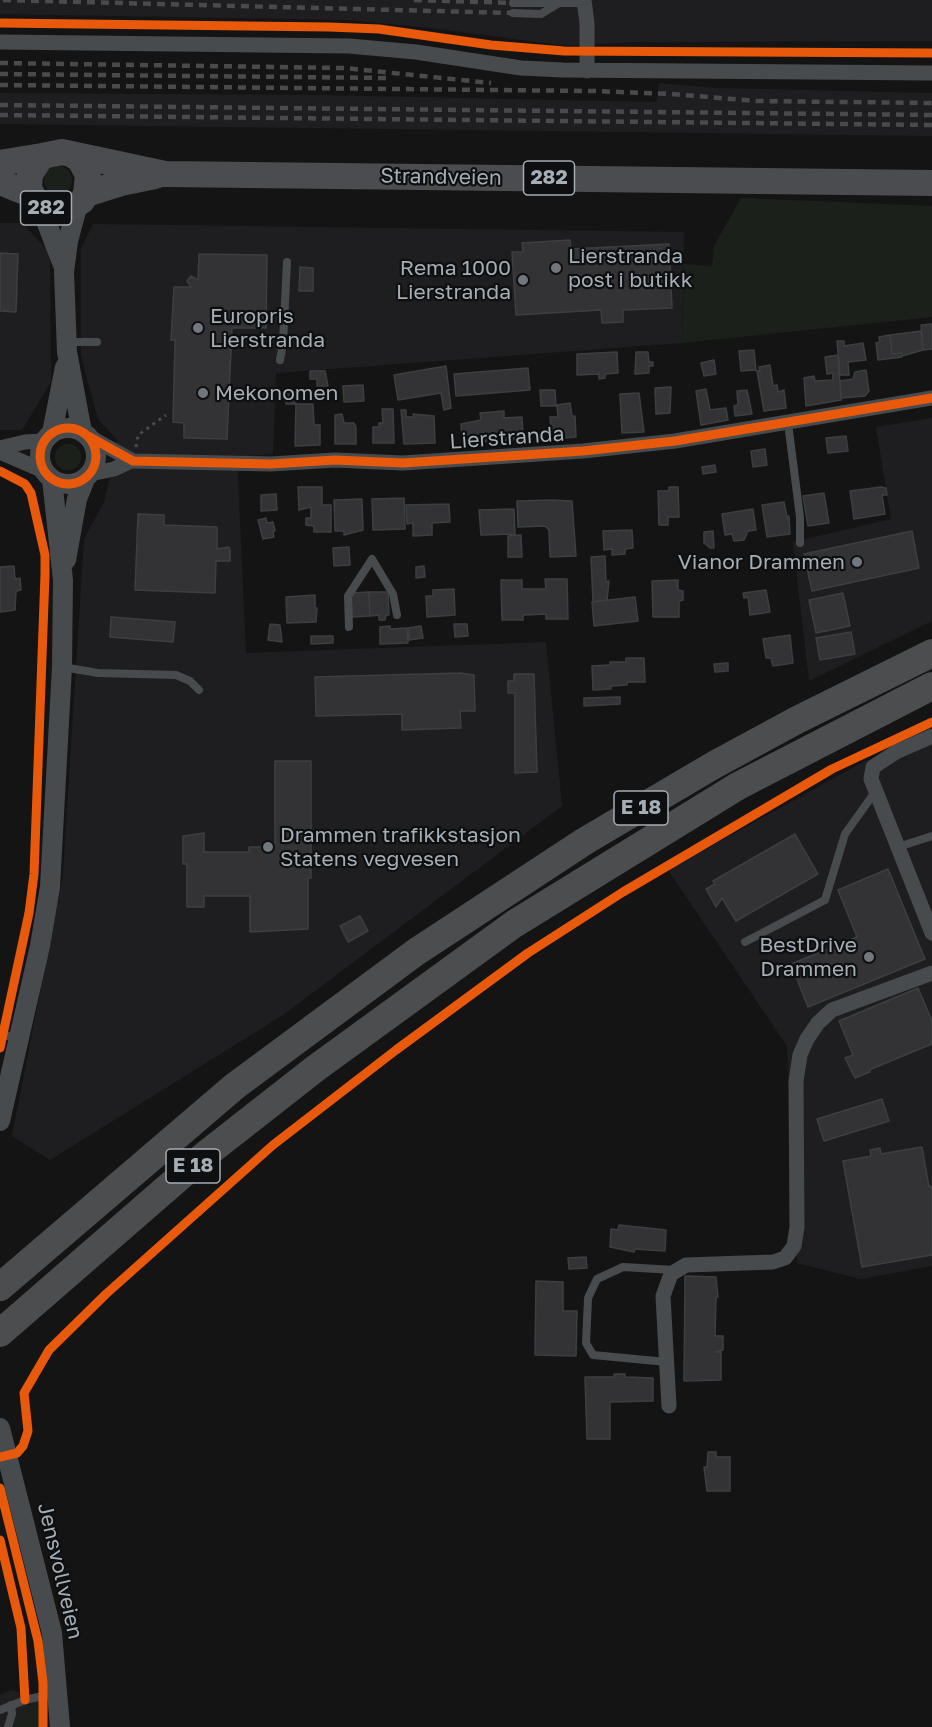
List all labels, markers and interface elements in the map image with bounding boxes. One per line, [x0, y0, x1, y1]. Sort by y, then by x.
road number: 282 [524, 161, 574, 195]
street label: Strandveien [380, 163, 502, 191]
road number: 282 [20, 191, 72, 225]
place label: Lierstranda post i butikk [568, 243, 693, 293]
place label: Rema 1000 Lierstranda [396, 255, 511, 305]
marker: Lierstranda post i butikk [549, 261, 563, 275]
marker: Rema 1000 Lierstranda [516, 273, 530, 287]
place label: Europris Lierstranda [210, 303, 325, 353]
marker: Europris Lierstranda [191, 321, 205, 335]
place label: Mekonomen [215, 380, 338, 406]
marker: Mekonomen [196, 386, 210, 400]
street label: Lierstranda [449, 421, 565, 455]
place label: Vianor Drammen [678, 549, 845, 575]
marker: Vianor Drammen [850, 555, 864, 569]
road number: E 18 [614, 791, 668, 825]
place label: Drammen trafikkstasjon Statens vegvesen [280, 822, 521, 872]
marker: Drammen trafikkstasjon Statens vegvesen [261, 840, 275, 854]
place label: BestDrive Drammen [759, 932, 857, 982]
marker: BestDrive Drammen [862, 950, 876, 964]
road number: E 18 [166, 1149, 220, 1183]
street label: Jensvollveien [32, 1500, 88, 1642]

